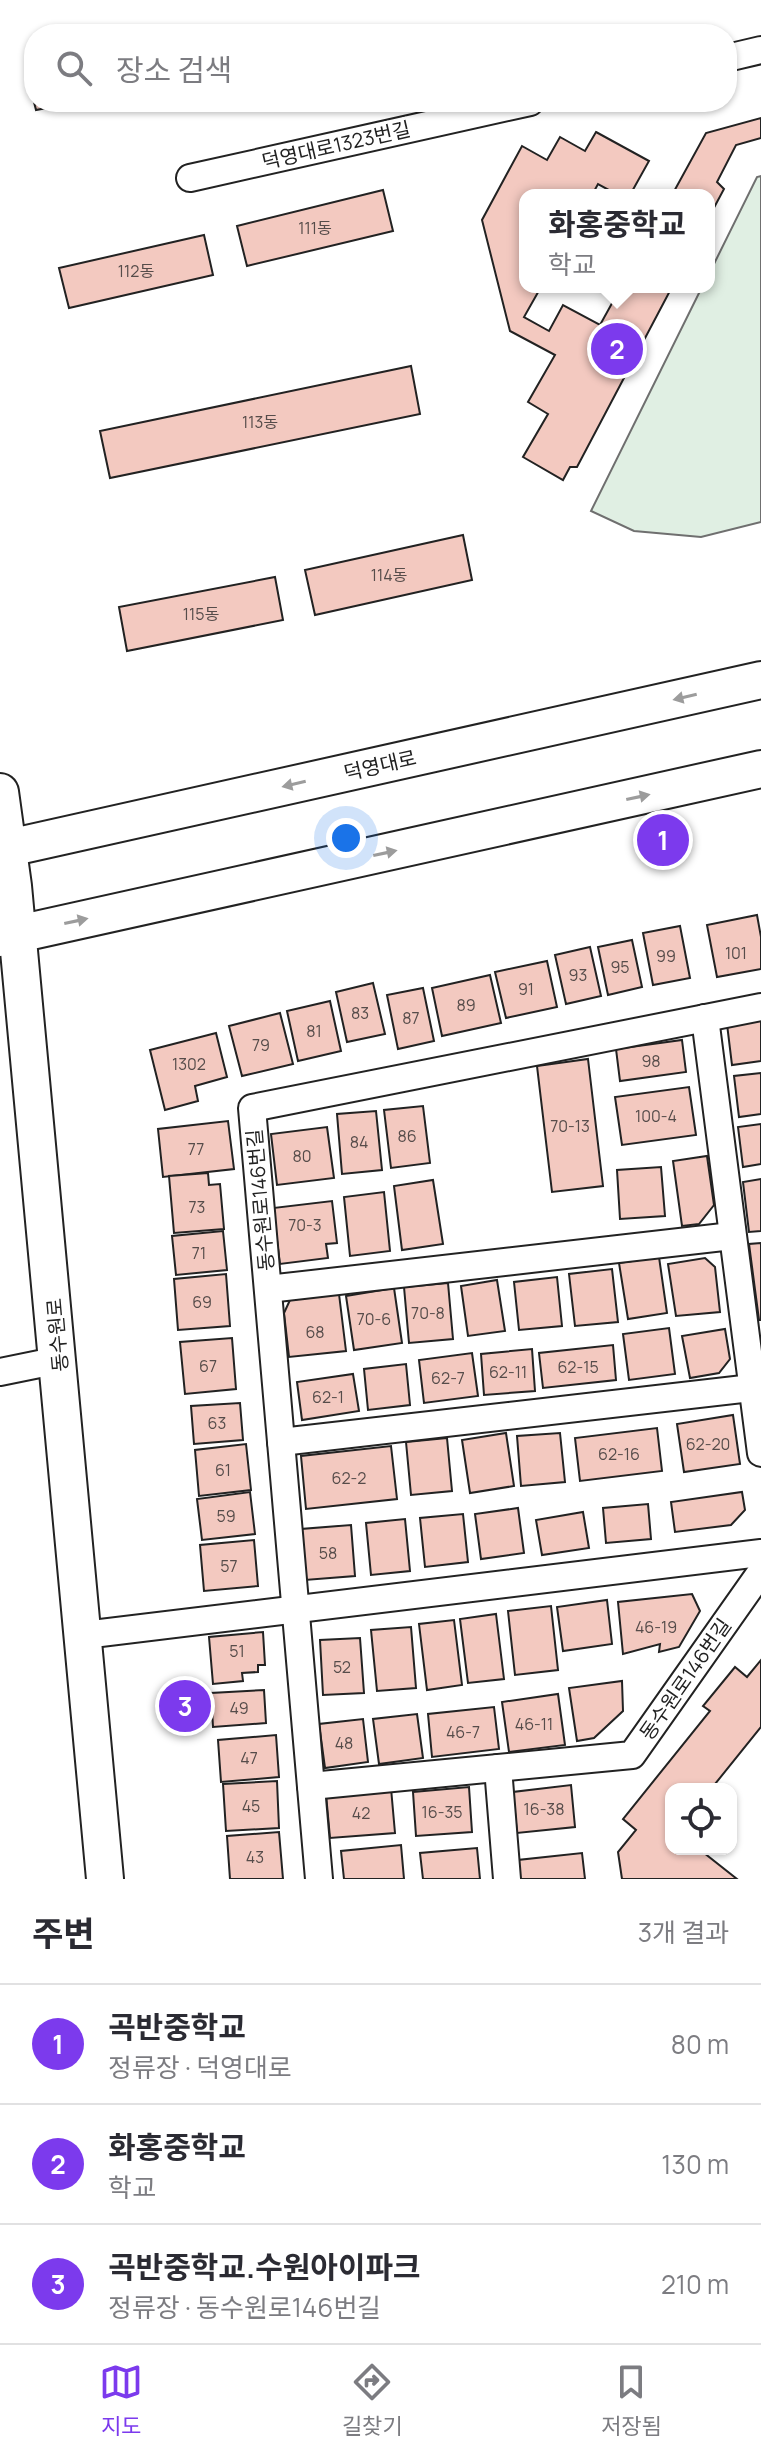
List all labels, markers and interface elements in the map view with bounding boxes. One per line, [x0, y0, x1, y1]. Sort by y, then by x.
search box [24, 24, 737, 112]
icon: search [52, 46, 96, 90]
text: 장소 검색 [116, 49, 232, 90]
street label: 덕영대로1323번길 [259, 115, 413, 175]
popup [519, 189, 715, 293]
text: 화홍중학교 [548, 203, 686, 244]
house number: 111동 [298, 217, 332, 239]
text: 학교 [548, 246, 596, 282]
house number: 112동 [118, 260, 154, 282]
pin: 2 [591, 319, 643, 379]
house number: 113동 [242, 411, 278, 433]
house number: 114동 [371, 564, 408, 586]
house number: 115동 [183, 603, 219, 625]
one-way arrow [672, 691, 697, 704]
street label: 덕영대로 [341, 744, 419, 786]
one-way arrow [282, 778, 307, 791]
one-way arrow [626, 790, 651, 802]
pin: 1 [637, 810, 689, 870]
your location [326, 818, 366, 858]
one-way arrow [372, 846, 397, 859]
one-way arrow [64, 914, 89, 927]
house number: 101 [725, 942, 747, 964]
house number: 99 [656, 945, 676, 967]
house number: 95 [610, 956, 630, 978]
house number: 93 [569, 964, 587, 986]
house number: 91 [518, 978, 534, 1000]
house number: 89 [456, 994, 476, 1016]
house number: 83 [351, 1002, 369, 1024]
house number: 87 [402, 1007, 420, 1029]
house number: 81 [306, 1020, 322, 1042]
house number: 79 [252, 1034, 270, 1056]
house number: 98 [641, 1050, 661, 1072]
house number: 1302 [172, 1053, 206, 1075]
house number: 100-4 [635, 1105, 677, 1127]
house number: 70-13 [550, 1115, 590, 1137]
house number: 86 [397, 1125, 417, 1147]
street label: 동수원로146번길 [240, 1128, 280, 1272]
house number: 84 [350, 1131, 368, 1153]
house number: 77 [188, 1138, 204, 1160]
house number: 80 [292, 1145, 312, 1167]
house number: 73 [189, 1196, 205, 1218]
house number: 70-3 [288, 1214, 322, 1236]
house number: 71 [192, 1242, 206, 1264]
house number: 69 [192, 1291, 212, 1313]
street label: 동수원로 [40, 1297, 74, 1373]
house number: 70-8 [411, 1302, 445, 1324]
house number: 70-6 [357, 1308, 391, 1330]
house number: 68 [305, 1321, 325, 1343]
house number: 67 [199, 1355, 217, 1377]
house number: 62-15 [557, 1356, 599, 1378]
house number: 62-11 [489, 1361, 527, 1383]
house number: 62-7 [431, 1367, 465, 1389]
house number: 62-1 [312, 1386, 344, 1408]
house number: 63 [208, 1412, 226, 1434]
house number: 62-20 [686, 1433, 730, 1455]
house number: 62-16 [598, 1443, 640, 1465]
house number: 61 [215, 1459, 231, 1481]
house number: 62-2 [332, 1467, 366, 1489]
house number: 59 [216, 1505, 236, 1527]
house number: 58 [319, 1542, 337, 1564]
house number: 57 [220, 1555, 238, 1577]
street label: 동수원로146번길 [633, 1613, 737, 1745]
house number: 46-19 [635, 1616, 677, 1638]
house number: 51 [229, 1640, 245, 1662]
house number: 52 [333, 1656, 351, 1678]
pin: 3 [159, 1676, 211, 1736]
house number: 49 [229, 1697, 249, 1719]
house number: 46-11 [515, 1713, 553, 1735]
house number: 46-7 [446, 1721, 480, 1743]
house number: 48 [335, 1732, 353, 1754]
house number: 47 [240, 1747, 258, 1769]
map controls [665, 1783, 737, 1855]
button: locate [665, 1783, 737, 1855]
house number: 45 [242, 1795, 260, 1817]
house number: 16-38 [523, 1798, 565, 1820]
house number: 16-35 [422, 1801, 462, 1823]
house number: 42 [352, 1802, 370, 1824]
house number: 43 [246, 1846, 264, 1868]
text: 주변 [32, 1910, 95, 1956]
text: 3개 결과 [638, 1914, 729, 1950]
text: 곡반중학교 [108, 2006, 246, 2047]
text: 1 [52, 2026, 64, 2062]
text: 80 m [671, 2026, 729, 2062]
text: 정류장 · 덕영대로 [108, 2049, 292, 2085]
text: 화홍중학교 [108, 2126, 246, 2167]
text: 2 [50, 2146, 66, 2182]
text: 130 m [661, 2146, 729, 2182]
text: 학교 [108, 2169, 156, 2205]
text: 곡반중학교.수원아이파크 [108, 2246, 421, 2287]
text: 3 [50, 2266, 66, 2302]
text: 210 m [661, 2266, 729, 2302]
text: 정류장 · 동수원로146번길 [108, 2289, 381, 2325]
tab: 지도 [99, 2360, 143, 2441]
tab: 길찾기 [342, 2360, 402, 2441]
tab: 저장됨 [601, 2360, 662, 2441]

